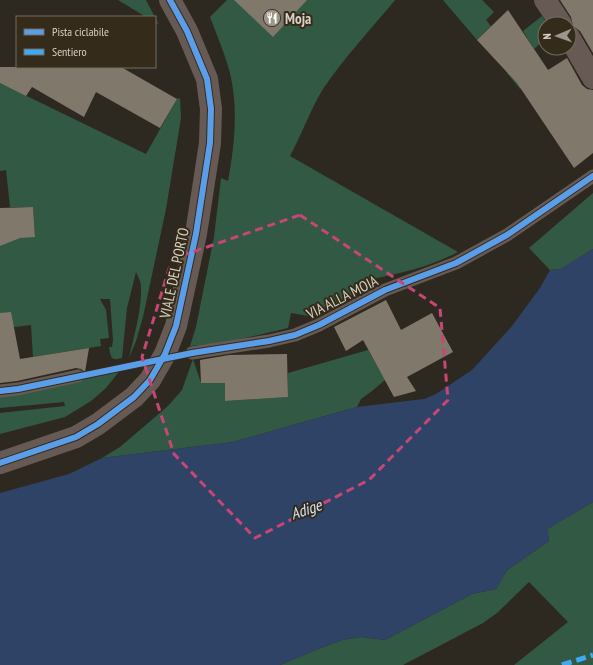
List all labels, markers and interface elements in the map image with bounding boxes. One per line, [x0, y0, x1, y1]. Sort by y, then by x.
restaurant icon: Moja [262, 8, 282, 28]
place label: Moja [285, 9, 311, 28]
legend [16, 16, 156, 68]
north arrow [537, 16, 577, 56]
text: Pista ciclabile [52, 24, 109, 39]
text: N [540, 33, 554, 40]
text: Sentiero [52, 44, 87, 59]
street label: VIALE DEL PORTO [155, 226, 193, 321]
street label: VIA ALLA MOIA [302, 271, 382, 324]
water label: Adige [288, 494, 325, 524]

